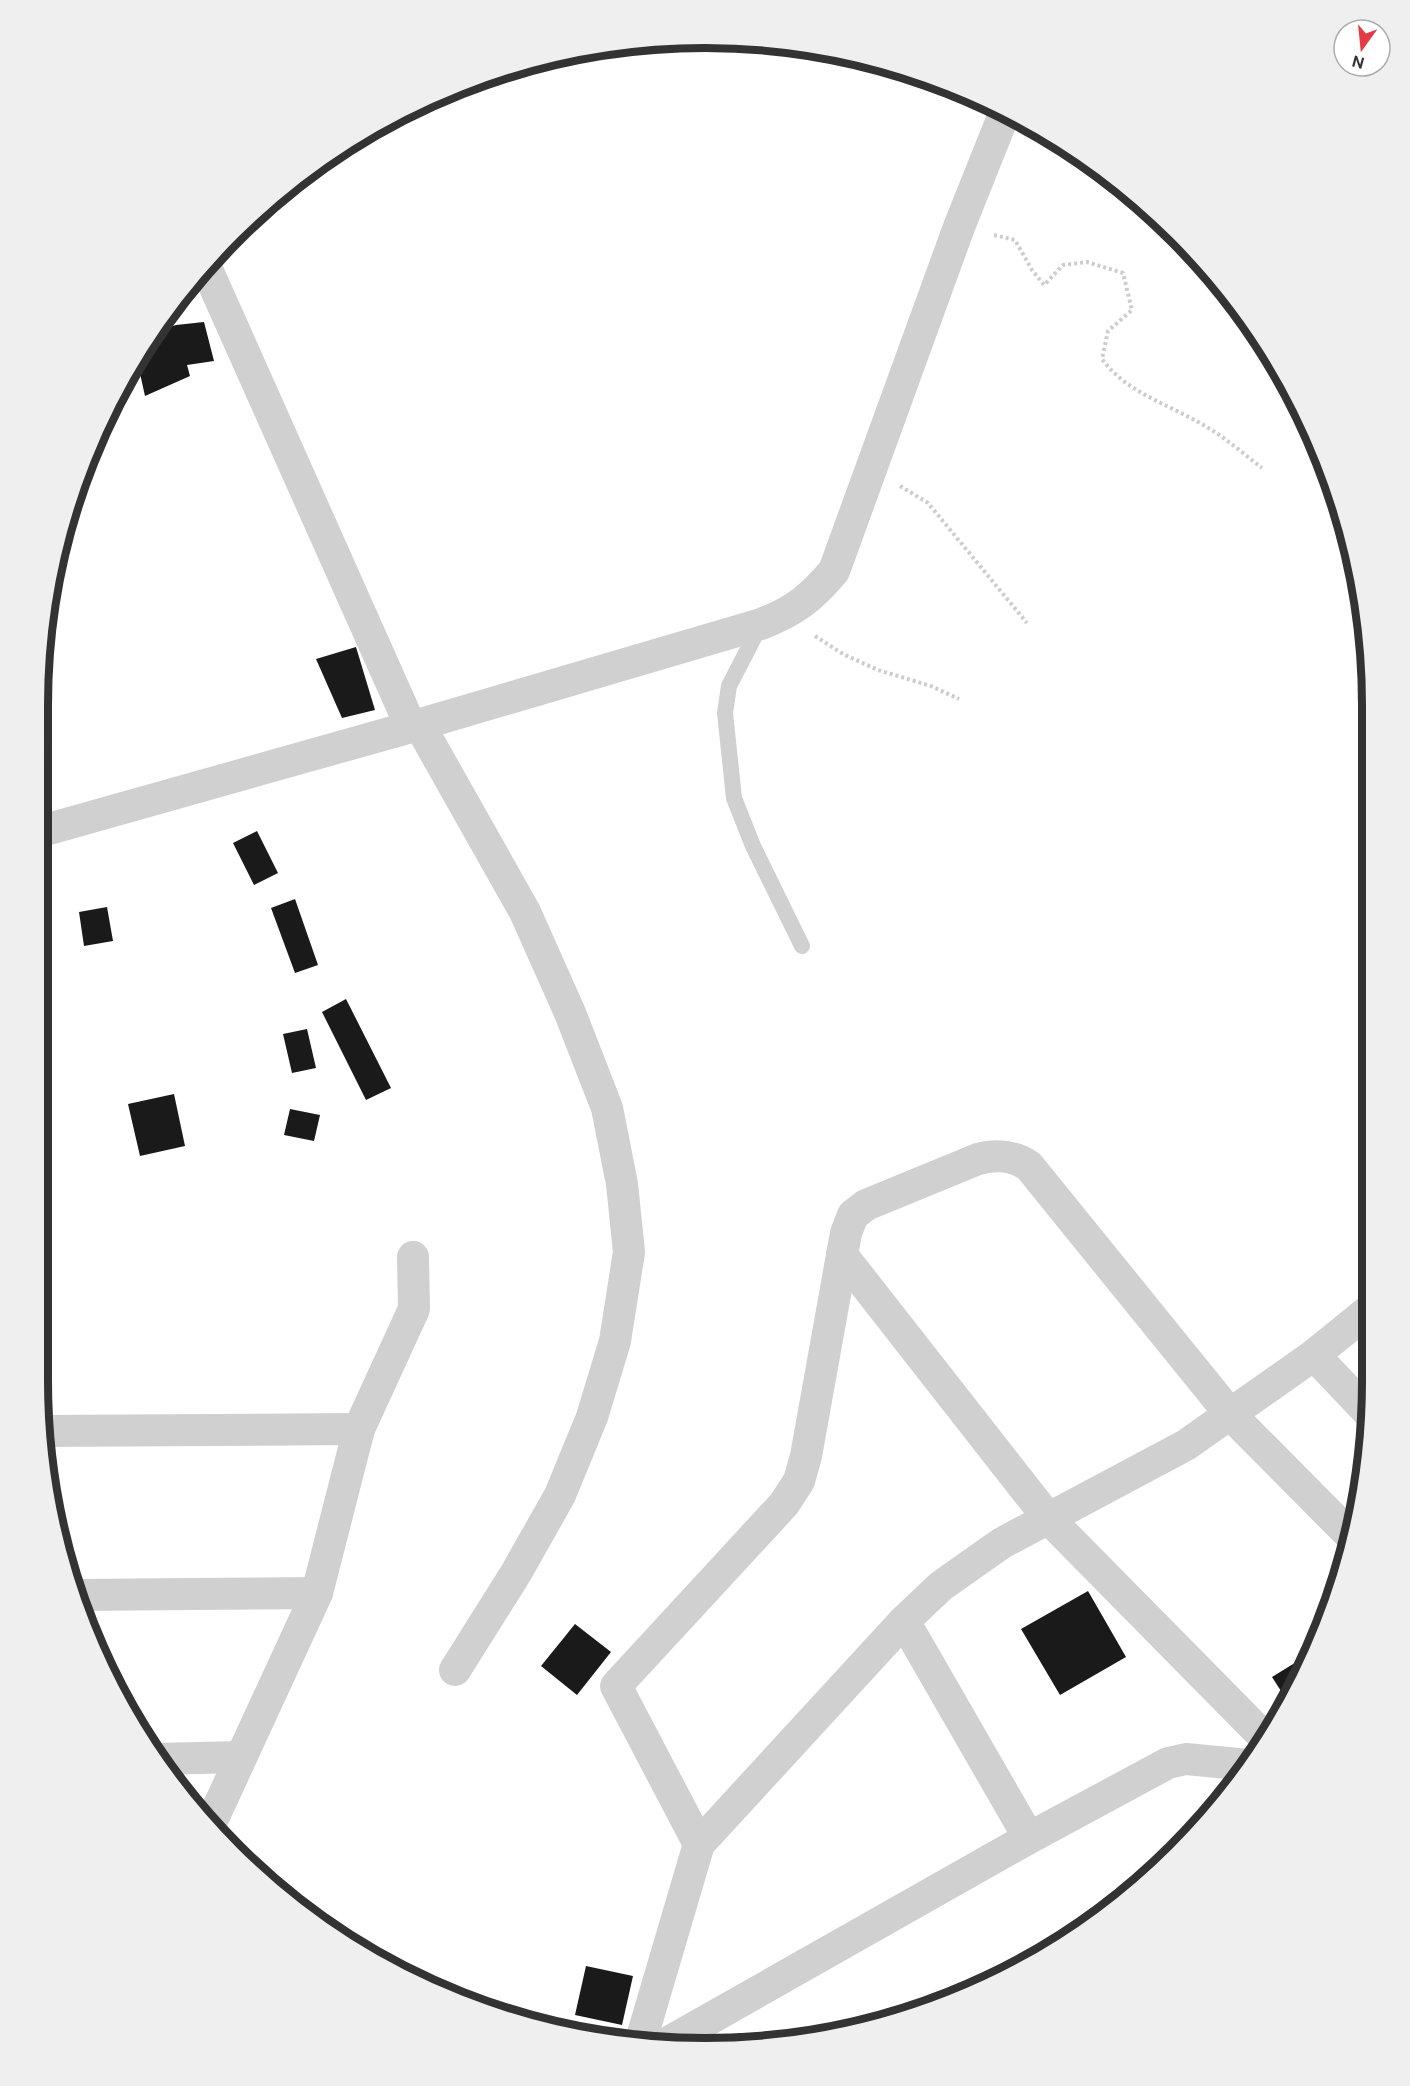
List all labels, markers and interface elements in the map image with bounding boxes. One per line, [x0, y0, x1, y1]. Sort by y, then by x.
north arrow [1332, 18, 1392, 78]
text: N [1350, 50, 1367, 74]

